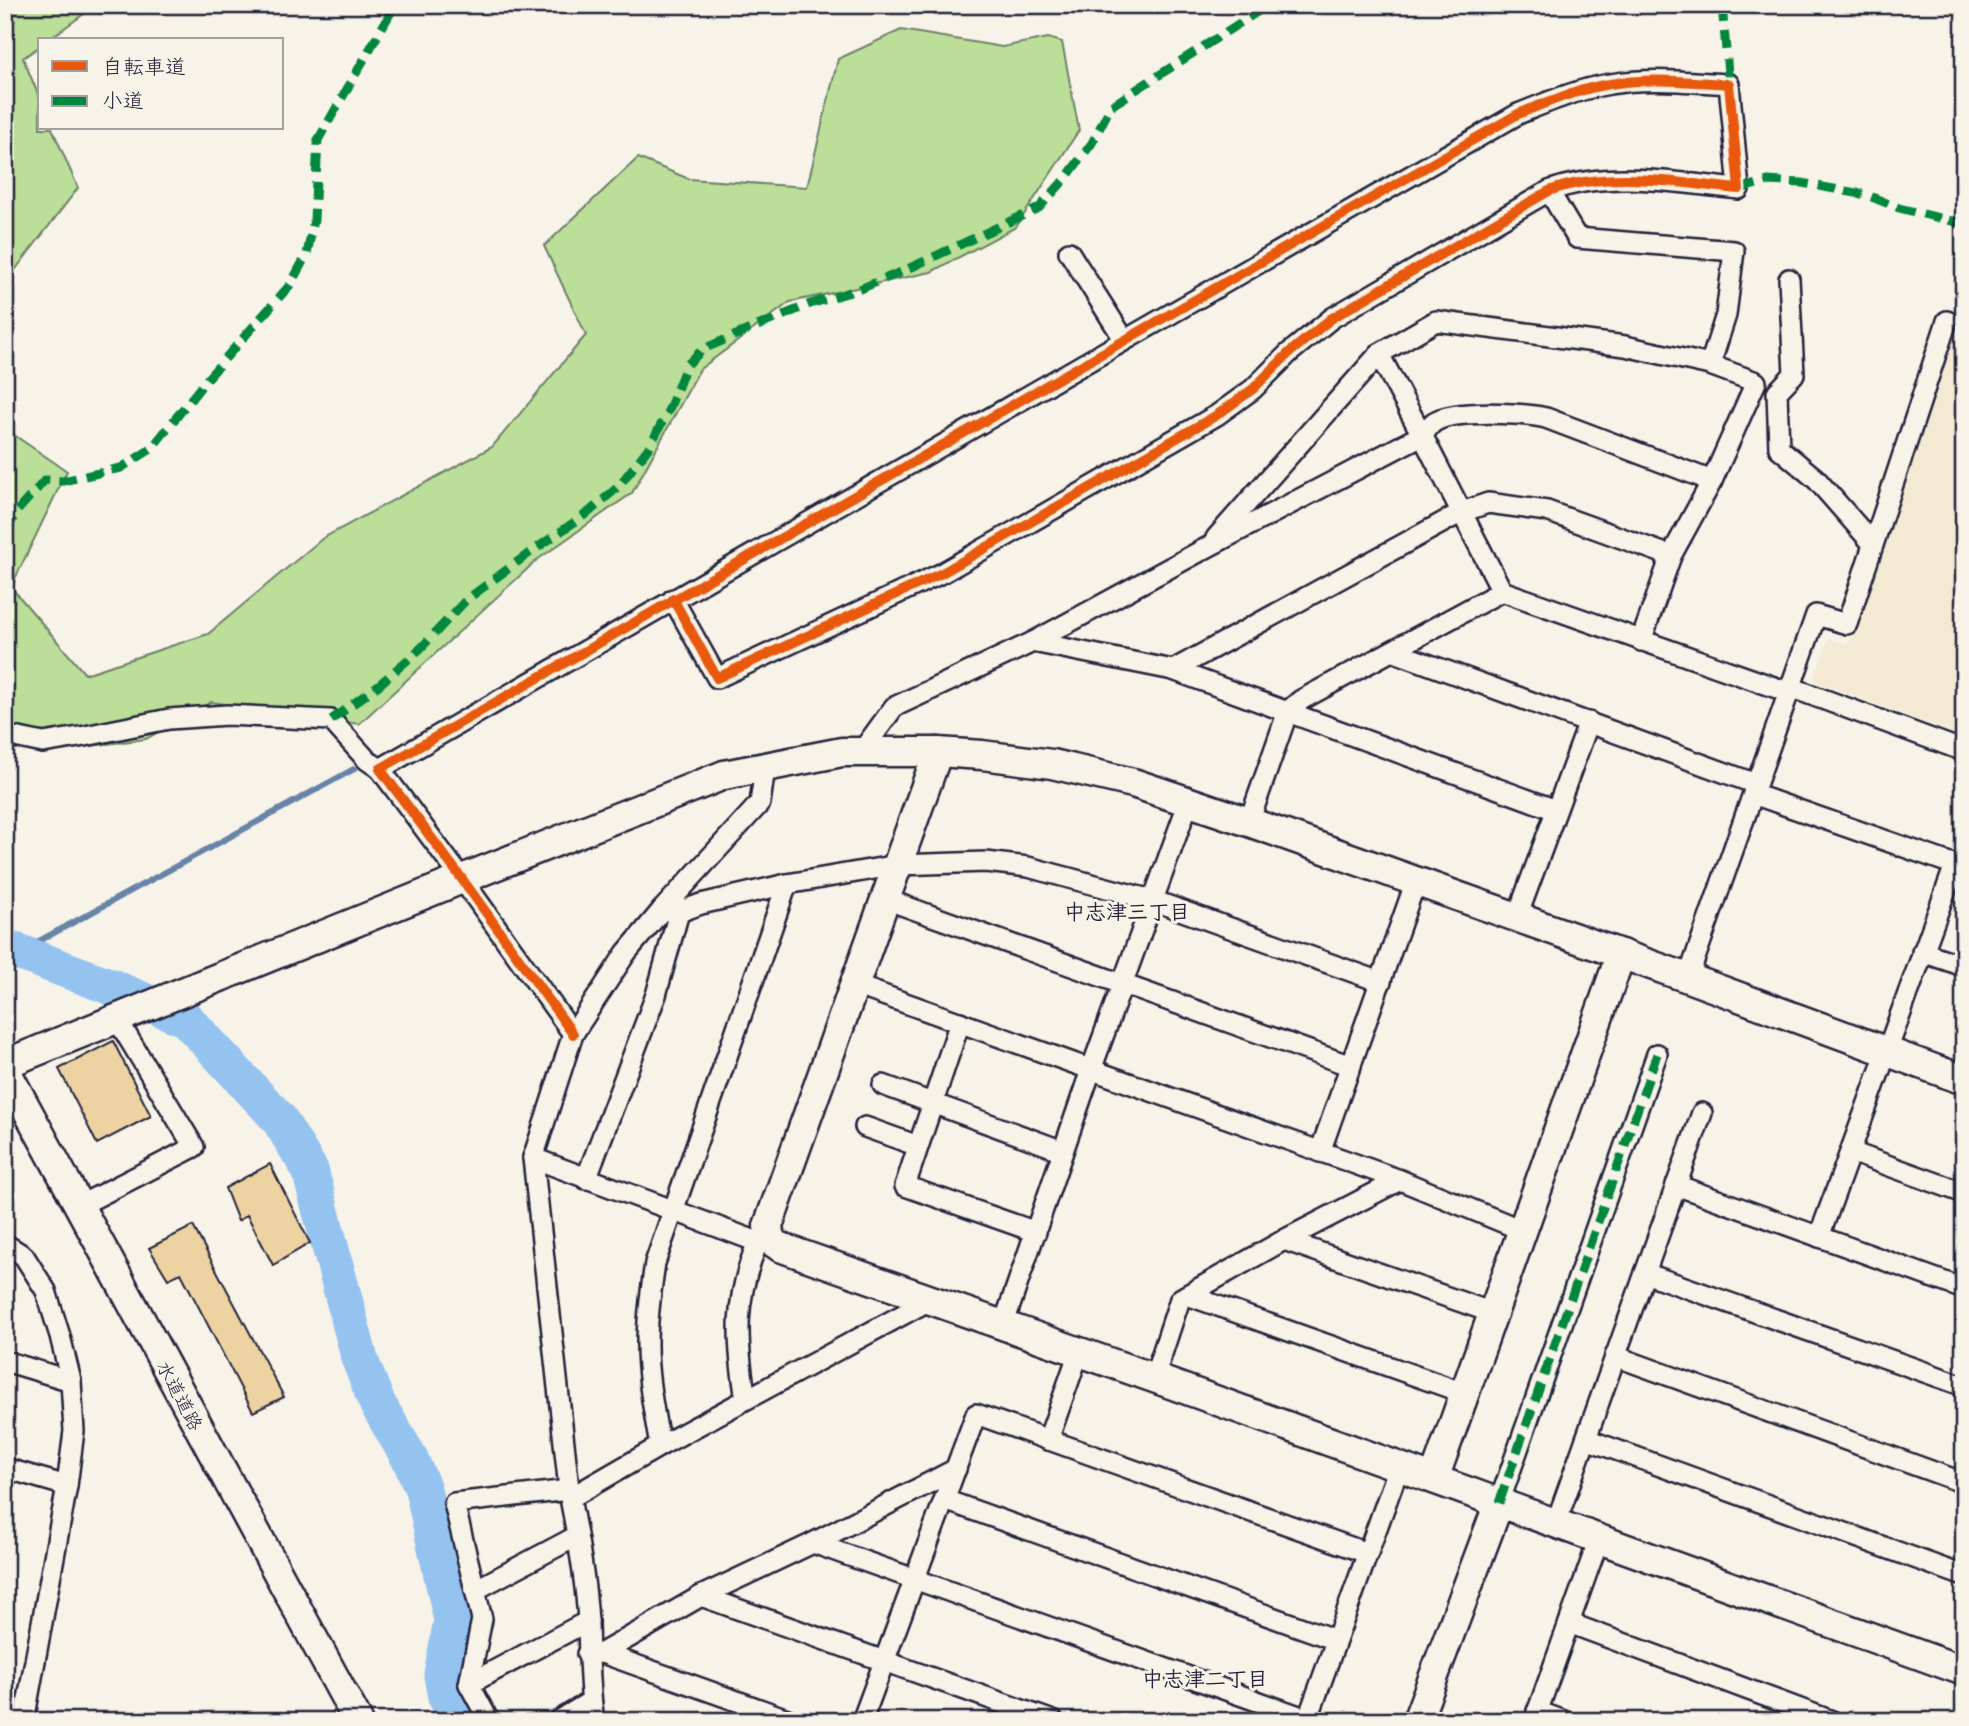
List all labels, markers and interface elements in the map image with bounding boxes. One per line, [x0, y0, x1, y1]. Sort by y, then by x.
legend [38, 38, 284, 130]
text: 自転車道 [102, 49, 186, 81]
text: 小道 [102, 83, 144, 115]
district label: 中志津三丁目 [1064, 894, 1190, 926]
street label: 水道道路 [151, 1355, 211, 1435]
district label: 中志津二丁目 [1142, 1661, 1268, 1693]

